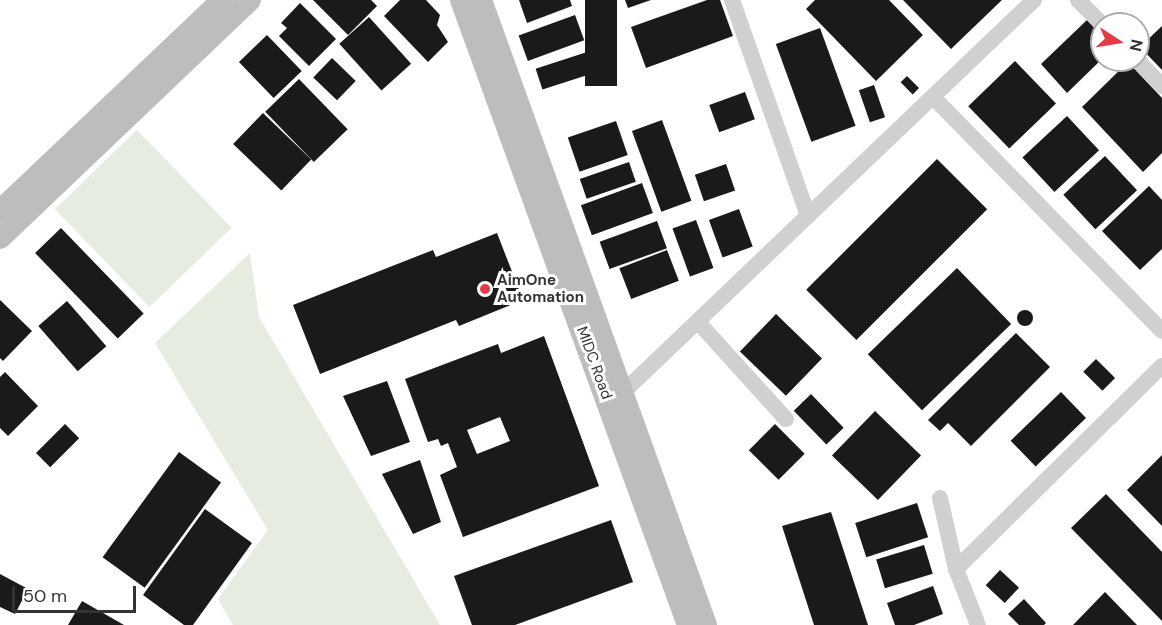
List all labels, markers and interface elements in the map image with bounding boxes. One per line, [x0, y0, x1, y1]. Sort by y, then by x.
north arrow [1090, 12, 1150, 72]
text: N [1125, 38, 1148, 53]
place label: AimOne Automation [497, 271, 584, 306]
marker: AimOne Automation [478, 282, 492, 296]
street label: MIDC Road [573, 324, 615, 402]
scale bar [15, 574, 140, 612]
text: 50 m [23, 584, 67, 608]

